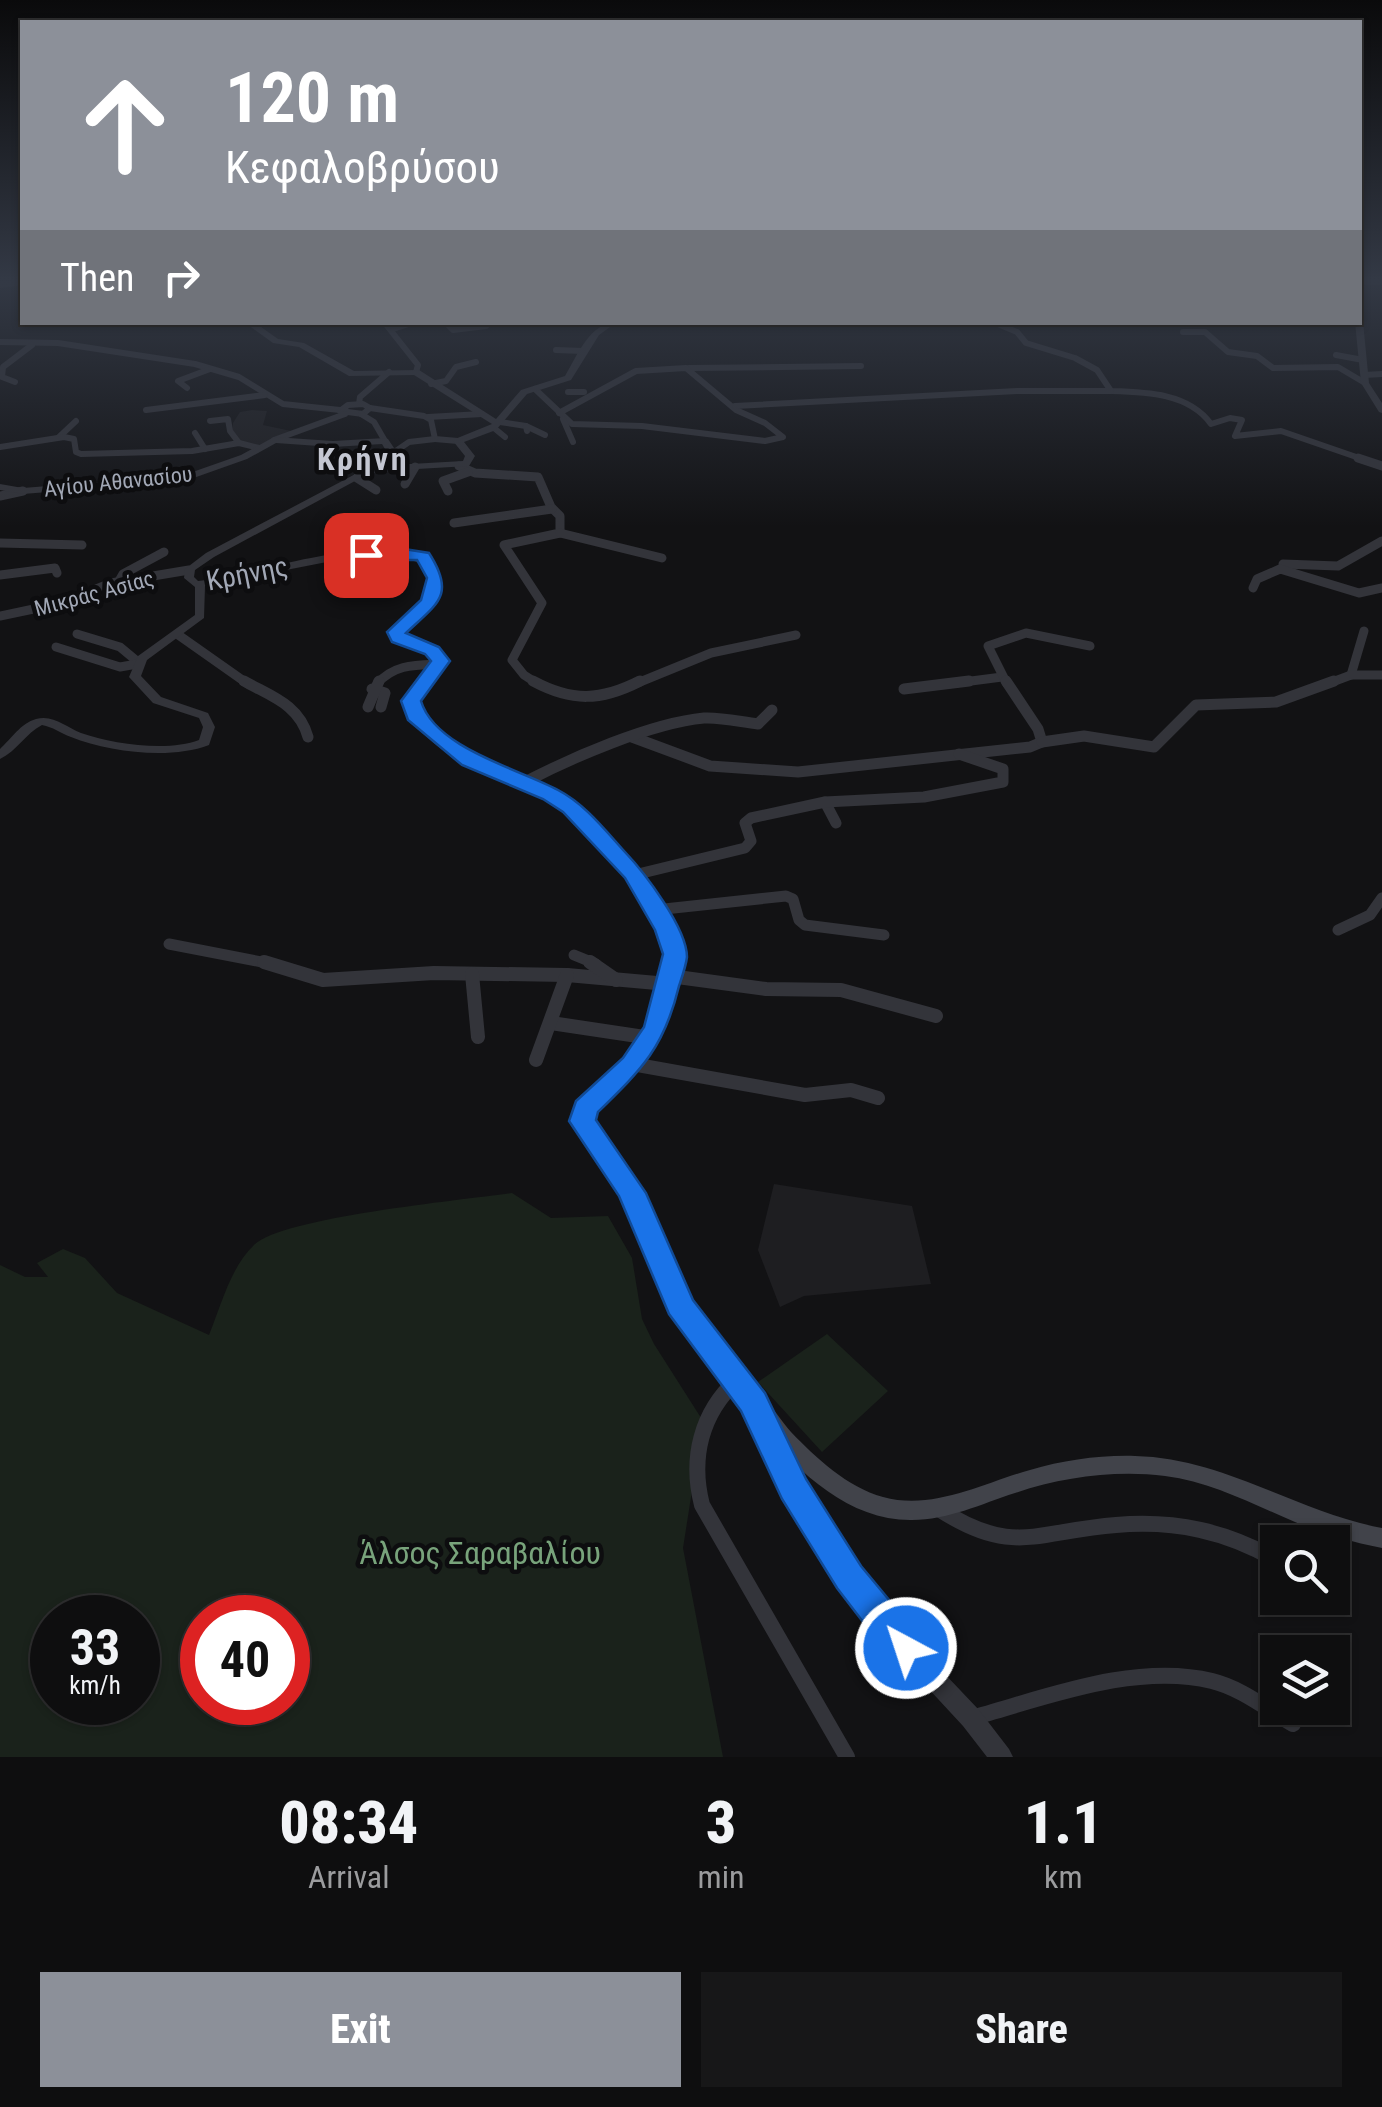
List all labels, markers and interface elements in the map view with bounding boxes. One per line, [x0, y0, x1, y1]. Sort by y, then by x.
text: 120 m [225, 57, 399, 139]
icon: ahead [60, 60, 190, 190]
text: Κεφαλοβρύσου [225, 141, 500, 194]
icon: right [154, 250, 209, 305]
text: Then [60, 256, 134, 300]
district label: Κρήνη [317, 440, 409, 478]
street label: Αγίου Αθανασίου [43, 461, 193, 502]
pin [324, 513, 409, 598]
icon: arrive [339, 528, 394, 583]
street label: Κρήνης [204, 549, 291, 598]
street label: Μικράς Ασίας [32, 566, 157, 621]
map controls [1260, 1525, 1350, 1725]
button: search [1260, 1525, 1350, 1615]
park label: Άλσος Σαραβαλίου [359, 1534, 601, 1572]
speed limit sign: 40 [180, 1595, 310, 1725]
position arrow [854, 1596, 958, 1700]
text: 33 [70, 1619, 120, 1677]
button: layers [1260, 1635, 1350, 1725]
text: km/h [69, 1671, 121, 1700]
text: 08:34 [279, 1787, 418, 1858]
text: 3 [706, 1787, 736, 1858]
text: 1.1 [1024, 1787, 1103, 1858]
text: Arrival [308, 1858, 390, 1896]
text: min [698, 1858, 745, 1896]
text: km [1044, 1858, 1083, 1896]
button: Exit [40, 1972, 681, 2087]
button: Share [701, 1972, 1342, 2087]

